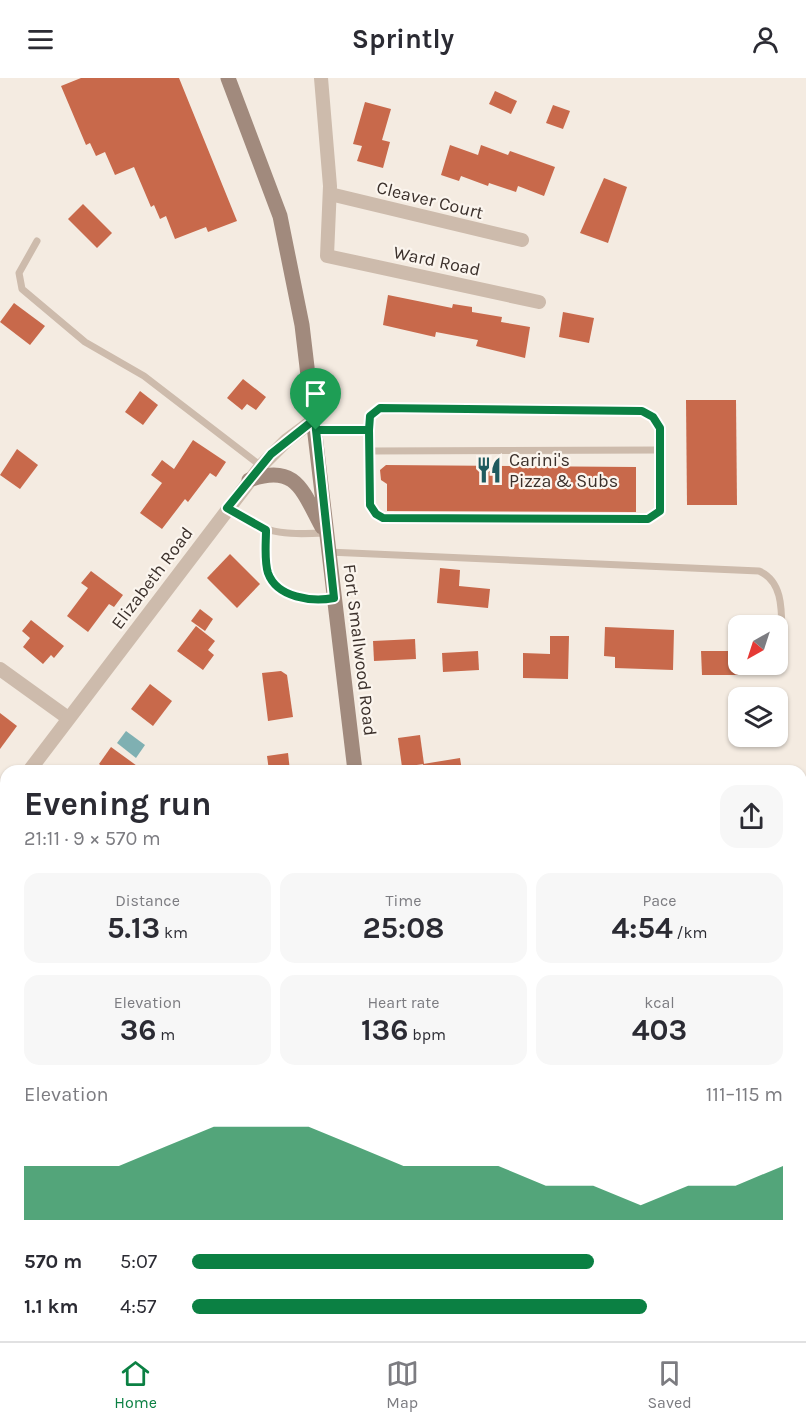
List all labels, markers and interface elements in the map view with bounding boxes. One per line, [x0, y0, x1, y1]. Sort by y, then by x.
icon: menu [24, 23, 57, 56]
text: Sprintly [352, 23, 454, 55]
icon: person [749, 23, 782, 56]
street label: Cleaver Court [374, 176, 486, 224]
street label: Ward Road [392, 241, 482, 281]
pin [290, 368, 341, 430]
icon: arrive [299, 377, 332, 410]
place label: Carini's Pizza & Subs [509, 449, 618, 492]
restaurant icon: Carini's Pizza & Subs [474, 455, 504, 485]
street label: Elizabeth Road [106, 523, 198, 633]
street label: Fort Smallwood Road [339, 563, 381, 737]
north arrow [728, 615, 788, 675]
map controls [728, 615, 788, 747]
button: layers [728, 687, 788, 747]
text: Evening run [24, 785, 212, 823]
button: share [720, 785, 783, 848]
text: 21:11 · 9 × 570 m [24, 827, 161, 850]
text: Distance [115, 891, 180, 910]
text: Time [386, 891, 421, 910]
text: Pace [642, 891, 677, 910]
text: 5.13 [107, 910, 160, 946]
text: 25:08 [362, 910, 445, 946]
text: 4:54 [612, 910, 673, 946]
text: km [160, 923, 188, 942]
text: /km [673, 923, 707, 942]
text: Elevation [114, 993, 181, 1012]
text: Heart rate [367, 993, 440, 1012]
text: kcal [644, 993, 675, 1012]
text: 36 [120, 1012, 157, 1048]
text: 136 [361, 1012, 408, 1048]
text: 403 [632, 1012, 687, 1048]
text: m [157, 1025, 175, 1044]
text: bpm [408, 1025, 446, 1044]
text: Elevation [24, 1083, 109, 1106]
text: 111–115 m [706, 1083, 783, 1106]
text: 570 m [24, 1250, 82, 1273]
text: 5:07 [120, 1250, 157, 1273]
text: 1.1 km [24, 1295, 78, 1318]
text: 4:57 [120, 1295, 156, 1318]
tab: Home [114, 1357, 157, 1412]
tab: Map [386, 1357, 419, 1412]
tab: Saved [647, 1357, 692, 1412]

